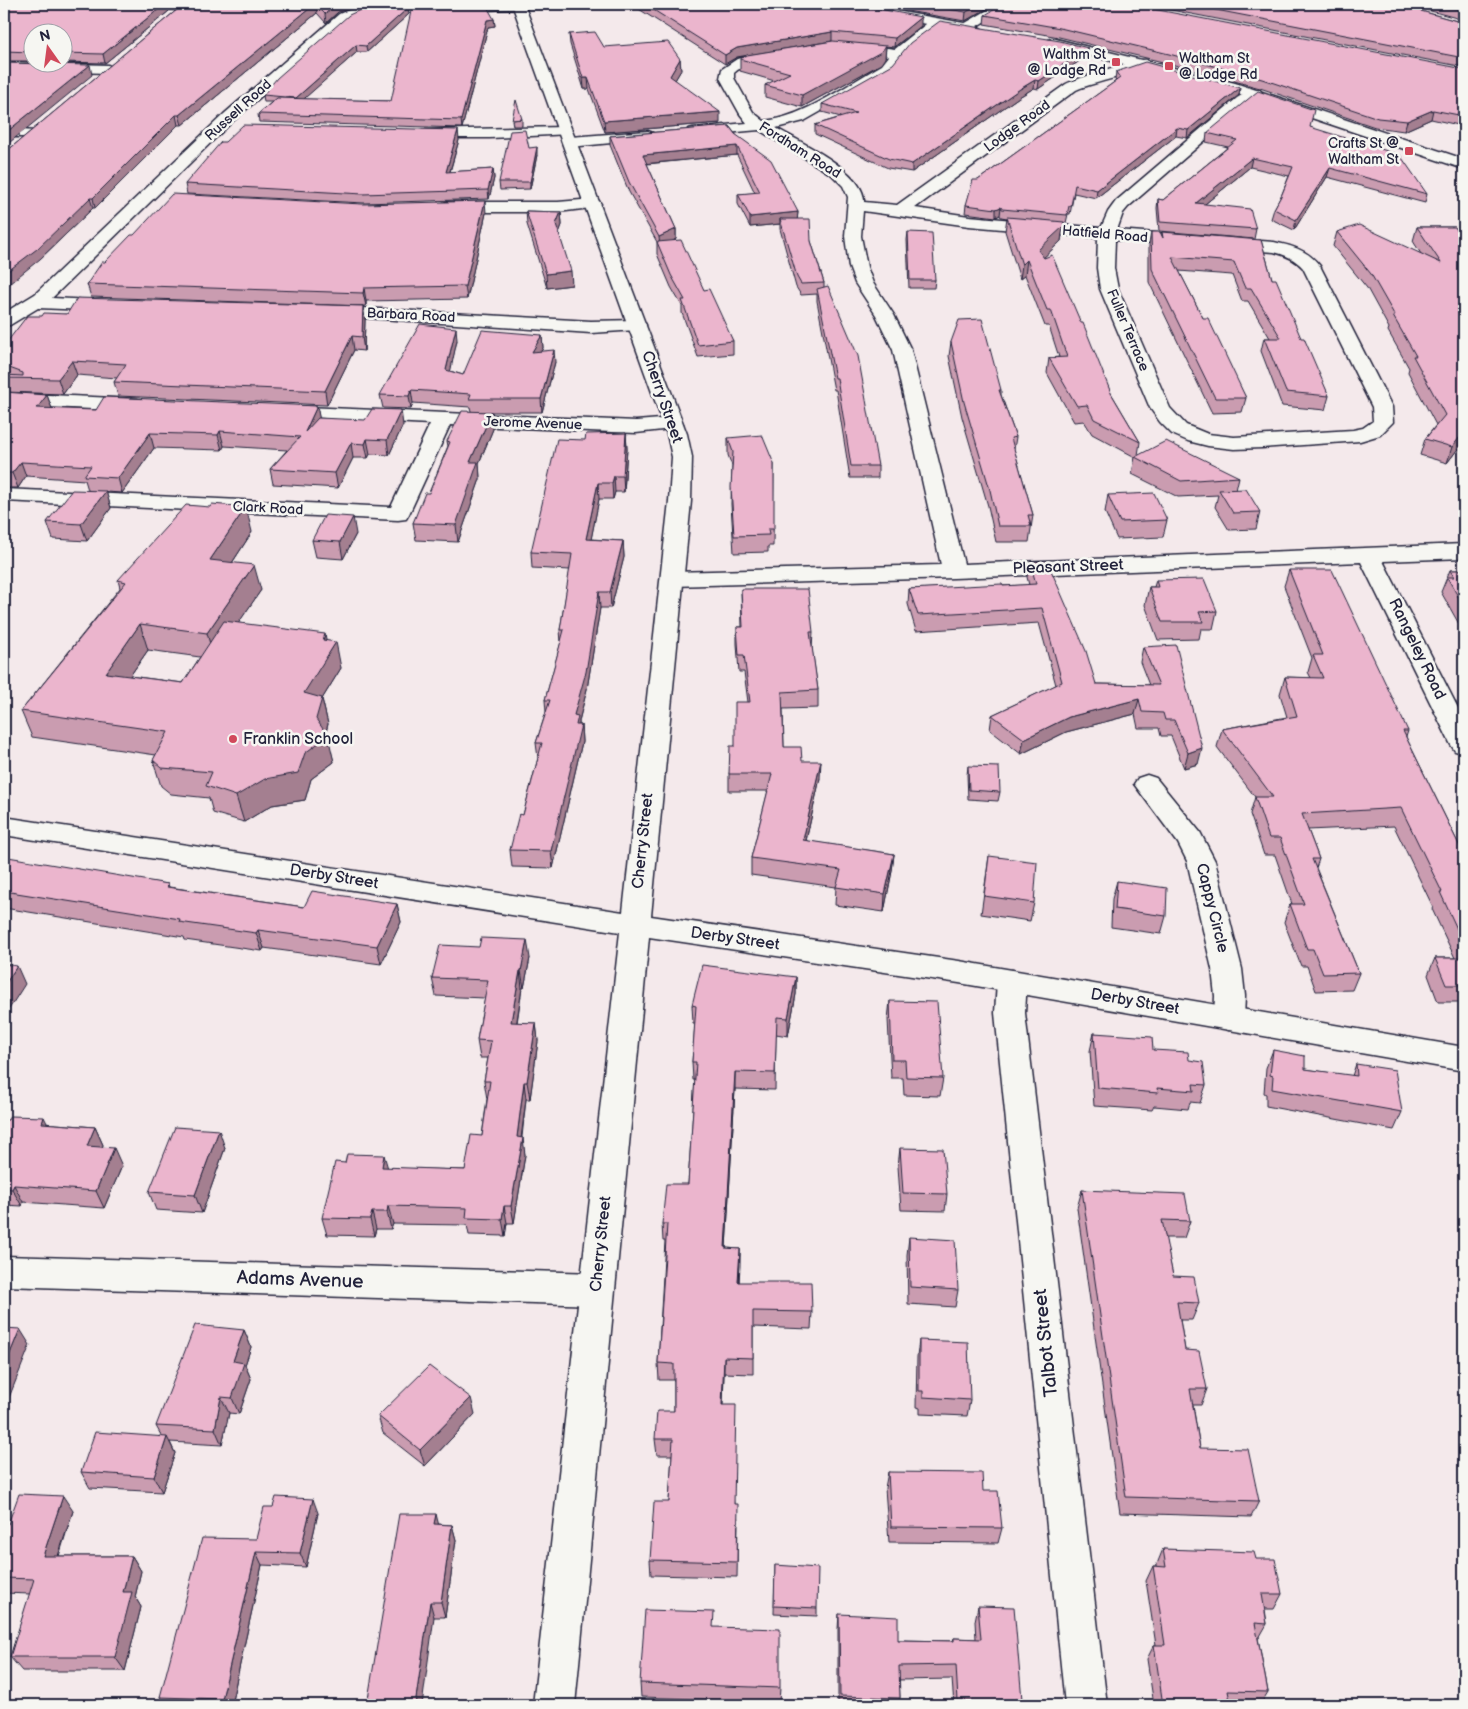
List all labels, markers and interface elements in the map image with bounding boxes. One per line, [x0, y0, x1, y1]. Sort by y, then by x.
north arrow [22, 22, 72, 72]
text: N [38, 26, 52, 45]
place label: Walthm St @ Lodge Rd [1028, 46, 1107, 79]
place label: Waltham St @ Lodge Rd [1179, 50, 1257, 83]
marker: Walthm St @ Lodge Rd [1110, 56, 1122, 68]
marker: Waltham St @ Lodge Rd [1163, 60, 1175, 72]
street label: Russell Road [201, 76, 275, 144]
street label: Lodge Road [981, 96, 1053, 156]
street label: Fordham Road [756, 118, 844, 182]
place label: Crafts St @ Waltham St [1328, 135, 1400, 168]
marker: Crafts St @ Waltham St [1403, 145, 1415, 157]
street label: Hatfield Road [1061, 222, 1149, 246]
street label: Fuller Terrace [1103, 286, 1153, 374]
street label: Barbara Road [366, 304, 456, 326]
street label: Cherry Street [637, 348, 687, 446]
street label: Jerome Avenue [483, 413, 583, 433]
street label: Clark Road [232, 498, 304, 518]
street label: Pleasant Street [1012, 556, 1124, 578]
street label: Rangeley Road [1384, 595, 1450, 703]
place label: Franklin School [243, 730, 353, 749]
marker: Franklin School [227, 733, 239, 745]
street label: Cherry Street [629, 792, 657, 890]
street label: Derby Street [288, 861, 380, 893]
street label: Cappy Circle [1192, 861, 1232, 955]
street label: Derby Street [689, 923, 781, 955]
street label: Derby Street [1089, 985, 1181, 1019]
street label: Cherry Street [587, 1195, 615, 1293]
street label: Adams Avenue [236, 1266, 364, 1294]
street label: Talbot Street [1029, 1288, 1063, 1398]

